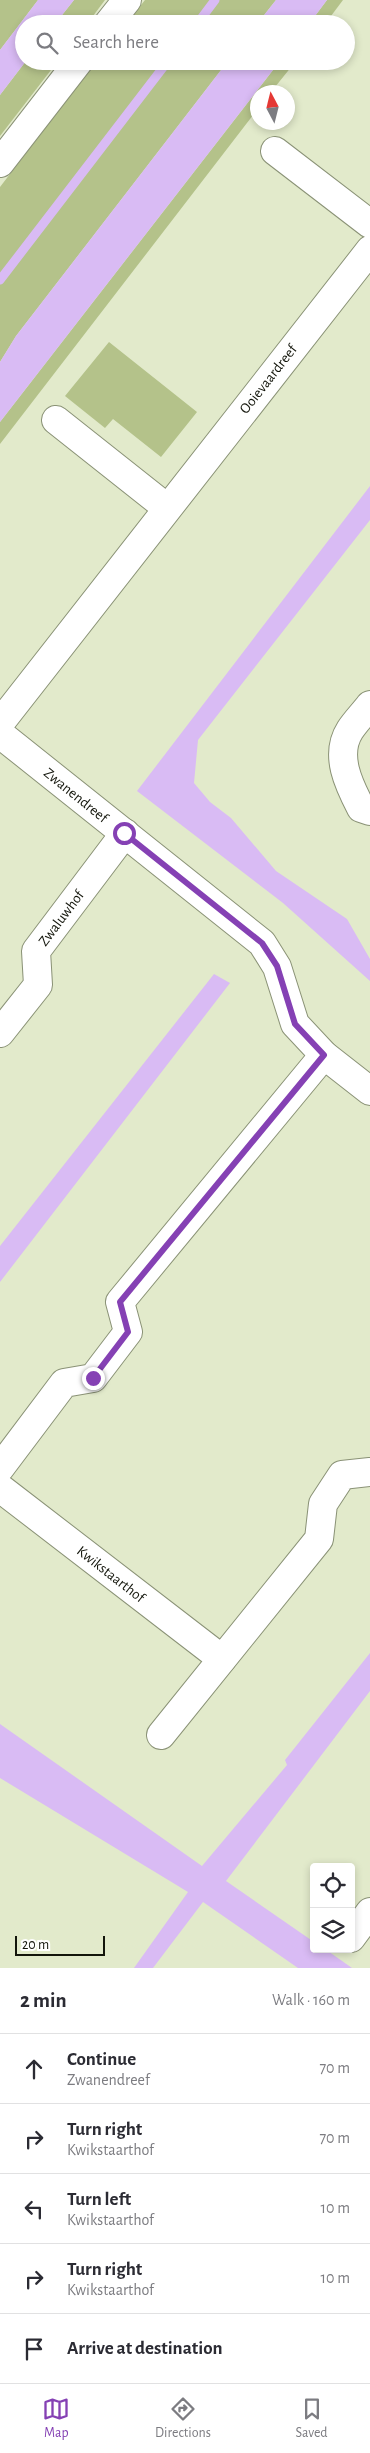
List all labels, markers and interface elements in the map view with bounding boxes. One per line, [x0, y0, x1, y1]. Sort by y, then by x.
search box [15, 15, 355, 70]
icon: search [33, 29, 61, 57]
text: Search here [73, 33, 159, 52]
north arrow [250, 85, 295, 130]
street label: Ooievaardreef [237, 341, 301, 417]
street label: Zwanendreef [41, 765, 112, 827]
route start [113, 822, 136, 845]
street label: Zwaluwhof [36, 887, 88, 949]
route end [82, 1367, 105, 1390]
street label: Kwikstaarthof [74, 1543, 149, 1606]
map controls [310, 1863, 355, 1953]
button: locate [310, 1863, 355, 1908]
button: layers [310, 1908, 355, 1953]
scale bar [15, 1933, 105, 1956]
text: 20 m [22, 1938, 49, 1952]
text: 2 min [20, 1990, 67, 2011]
text: Walk · 160 m [272, 1992, 350, 2008]
text: Continue [67, 2050, 136, 2069]
icon: ahead [20, 2055, 48, 2083]
text: 70 m [319, 2060, 350, 2076]
text: Zwanendreef [67, 2072, 150, 2088]
text: Turn right [67, 2120, 142, 2139]
icon: right [20, 2125, 48, 2153]
text: 70 m [319, 2130, 350, 2146]
text: Kwikstaarthof [67, 2142, 154, 2158]
text: Turn left [67, 2190, 131, 2209]
icon: left [20, 2195, 48, 2223]
text: 10 m [321, 2200, 350, 2216]
text: Kwikstaarthof [67, 2212, 154, 2228]
text: Turn right [67, 2260, 142, 2279]
icon: right [20, 2265, 48, 2293]
text: 10 m [321, 2270, 350, 2286]
text: Kwikstaarthof [67, 2282, 154, 2298]
icon: arrive [20, 2335, 48, 2363]
text: Arrive at destination [67, 2339, 223, 2358]
tab: Map [42, 2395, 70, 2442]
tab: Directions [155, 2395, 211, 2442]
tab: Saved [296, 2395, 328, 2442]

